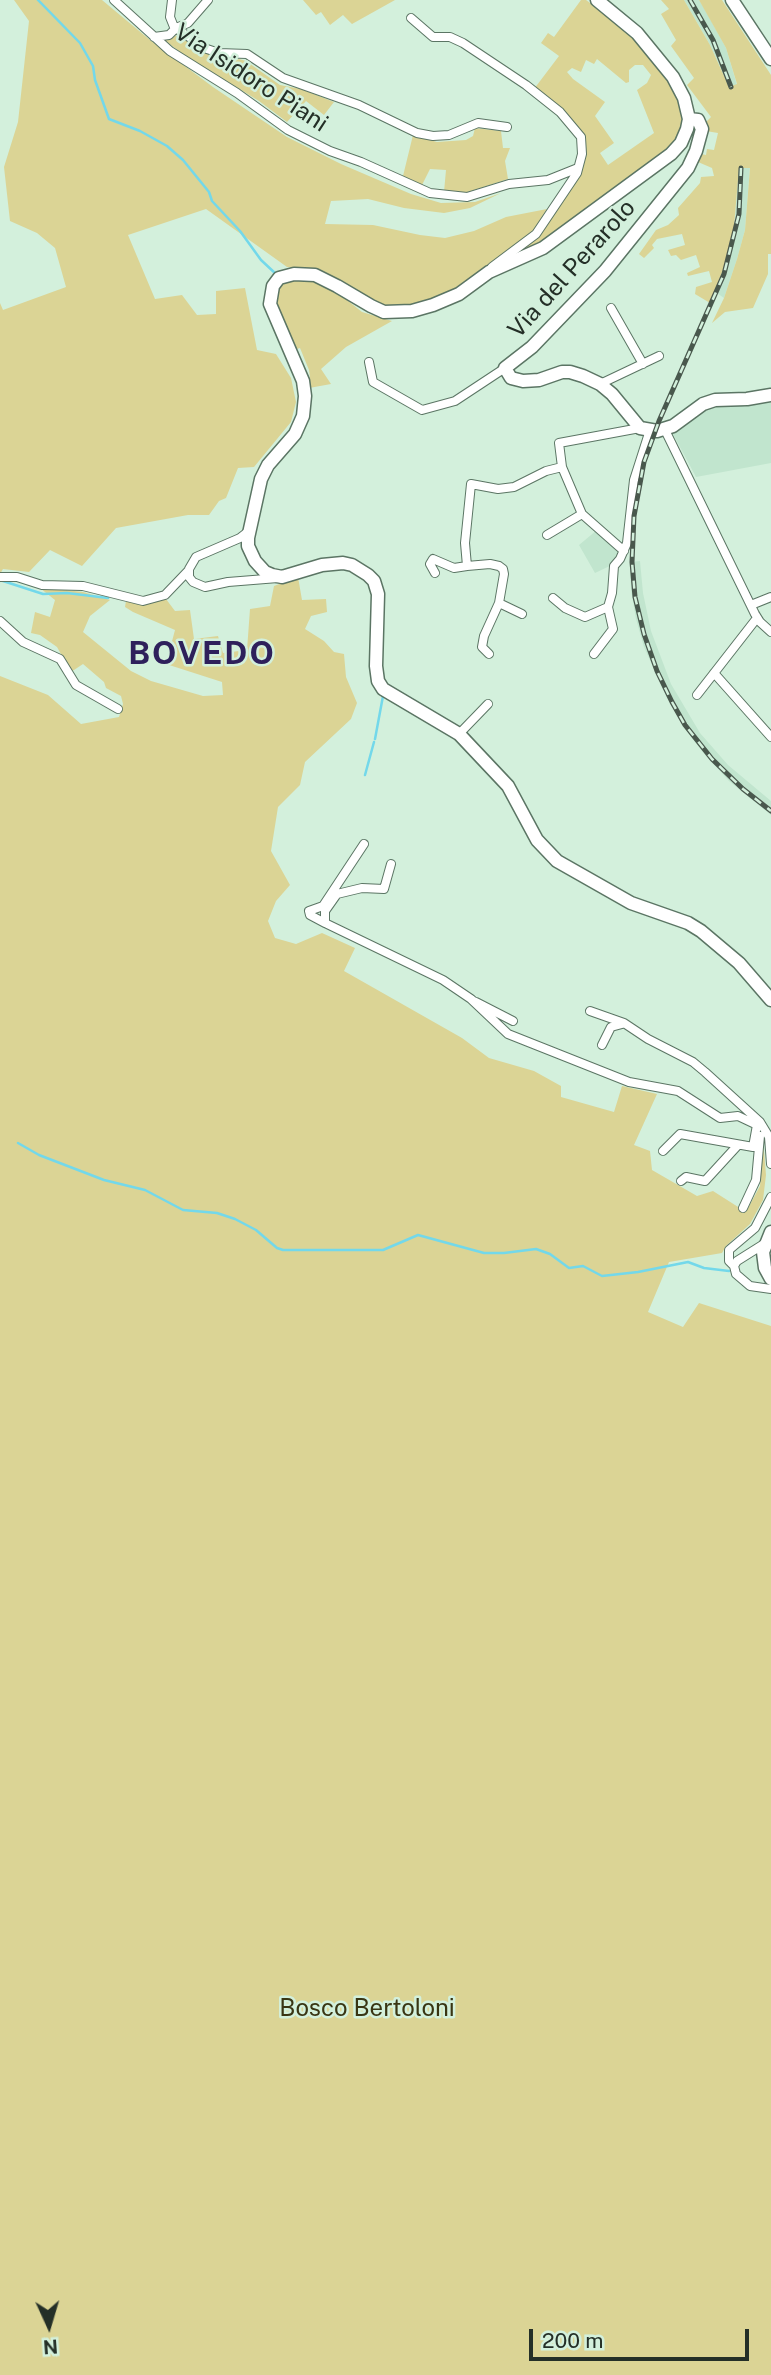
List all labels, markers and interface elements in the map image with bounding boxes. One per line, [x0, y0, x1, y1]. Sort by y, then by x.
street label: Via Isidoro Piani [169, 18, 333, 138]
street label: Via del Perarolo [502, 194, 642, 344]
district label: BOVEDO [129, 635, 275, 673]
park label: Bosco Bertoloni [279, 1995, 455, 2023]
north arrow [14, 2291, 84, 2361]
scale bar [533, 2316, 754, 2360]
text: 200 m [542, 2328, 603, 2353]
text: N [42, 2335, 59, 2358]

